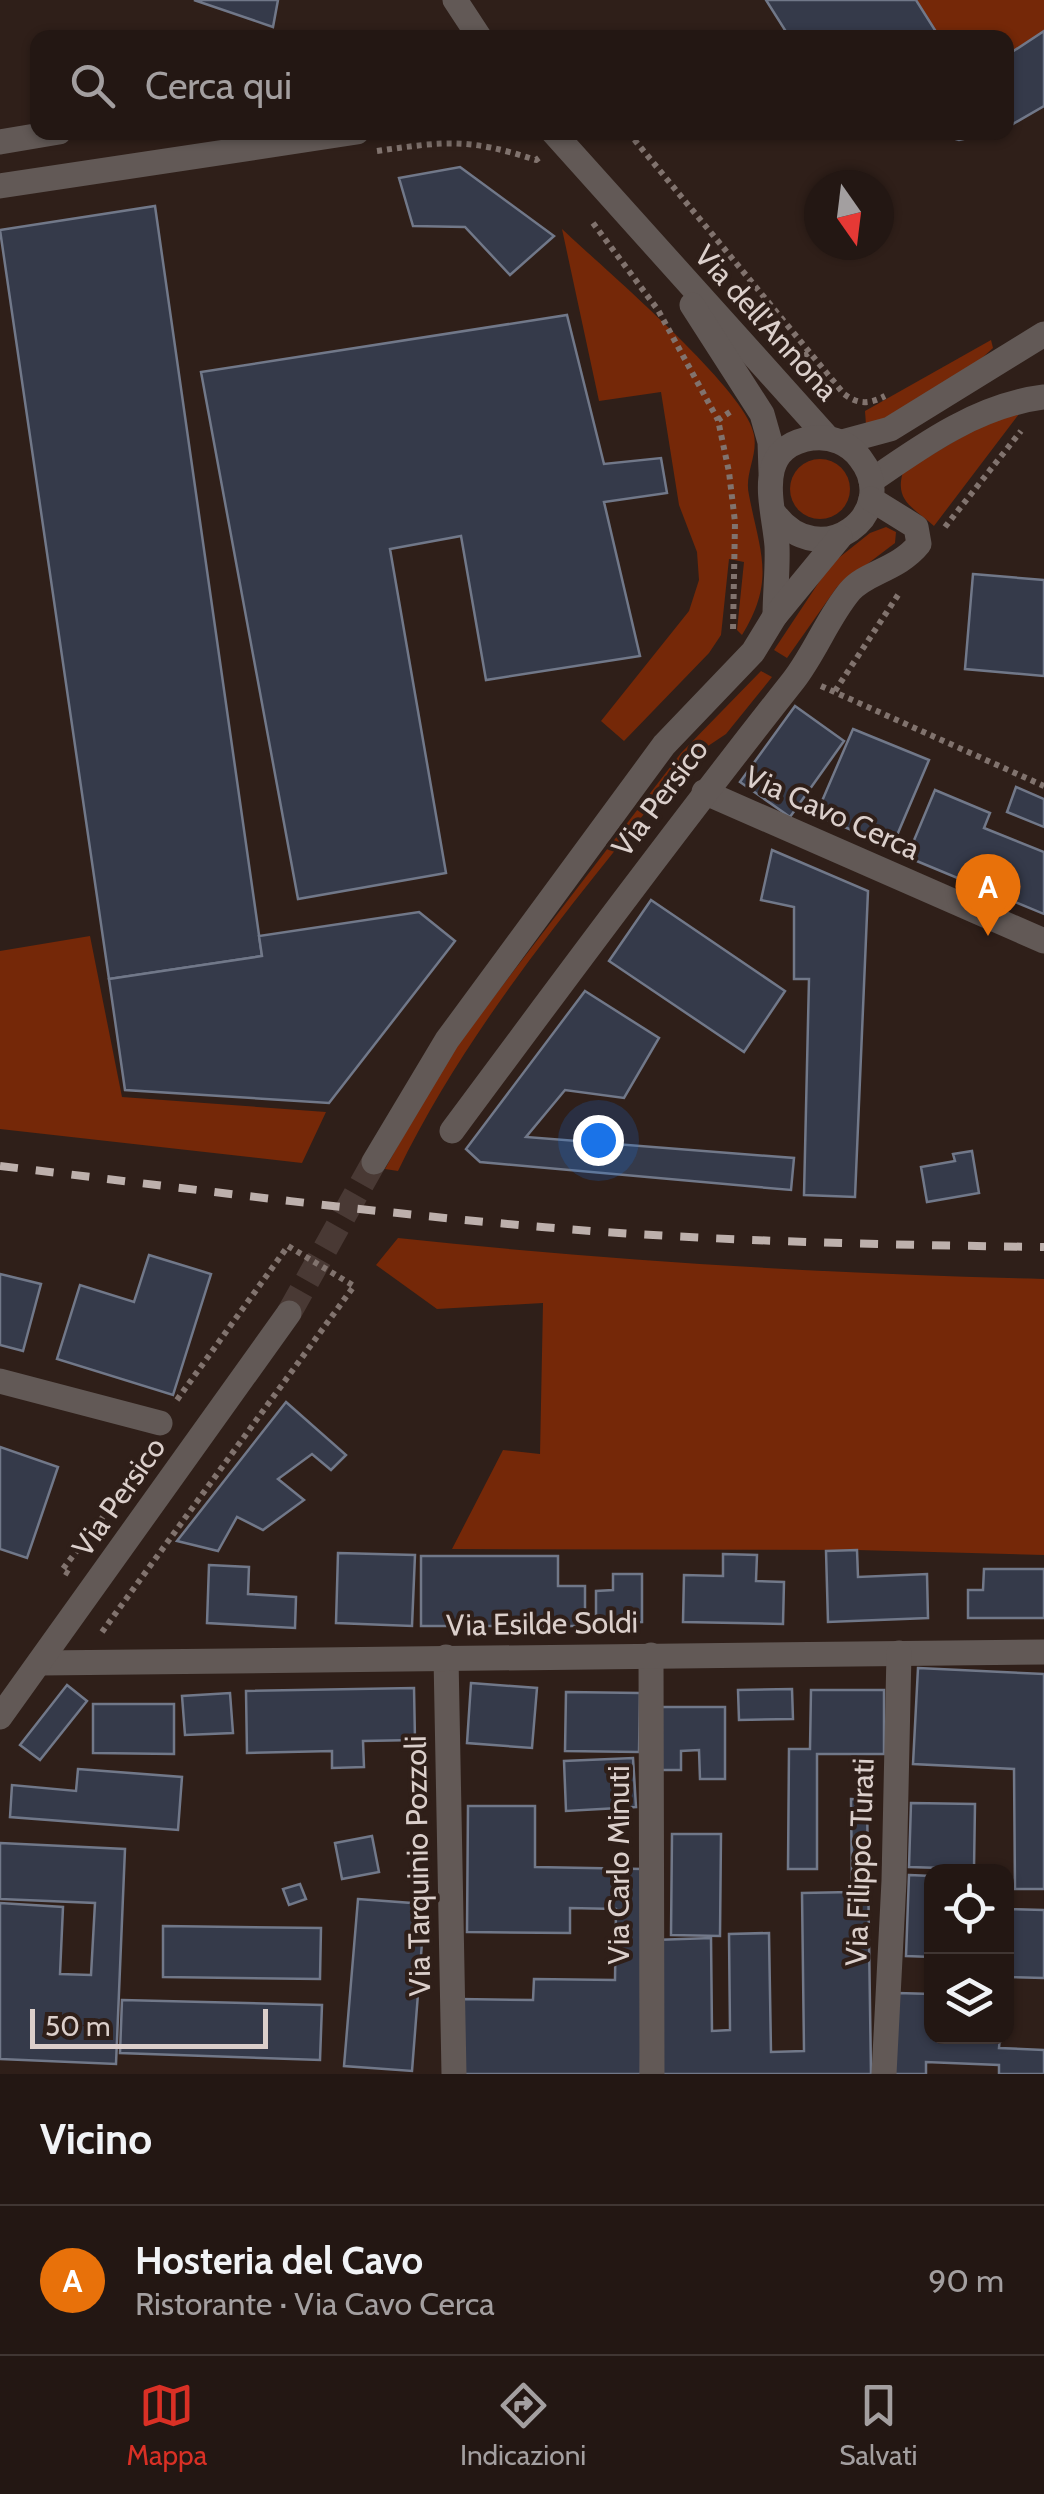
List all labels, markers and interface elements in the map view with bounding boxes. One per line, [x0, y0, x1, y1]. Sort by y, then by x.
search box [30, 30, 1014, 140]
icon: search [65, 58, 120, 113]
text: Cerca qui [145, 62, 292, 109]
north arrow [804, 170, 894, 260]
street label: Via dell'Annona [687, 237, 846, 409]
street label: Via Persico [603, 732, 716, 864]
street label: Via Cavo Cerca [739, 757, 926, 868]
pin: A [956, 854, 1020, 936]
your location [573, 1115, 624, 1166]
street label: Via Persico [64, 1430, 173, 1564]
street label: Via Esilde Soldi [446, 1603, 638, 1644]
street label: Via Tarquinio Pozzoli [397, 1735, 438, 1997]
street label: Via Filippo Turati [837, 1757, 882, 1967]
street label: Via Carlo Minuti [600, 1765, 637, 1965]
map controls [924, 1864, 1014, 2044]
button: locate [924, 1864, 1014, 1954]
button: layers [924, 1954, 1014, 2044]
scale bar [30, 2004, 268, 2048]
text: 50 m [45, 2009, 111, 2043]
text: Vicino [40, 2113, 152, 2165]
text: Hosteria del Cavo [135, 2237, 423, 2284]
text: A [62, 2261, 83, 2300]
text: 90 m [928, 2261, 1004, 2300]
text: Ristorante · Via Cavo Cerca [135, 2284, 495, 2323]
tab: Mappa [126, 2378, 207, 2472]
tab: Indicazioni [460, 2378, 586, 2472]
tab: Salvati [839, 2378, 918, 2472]

